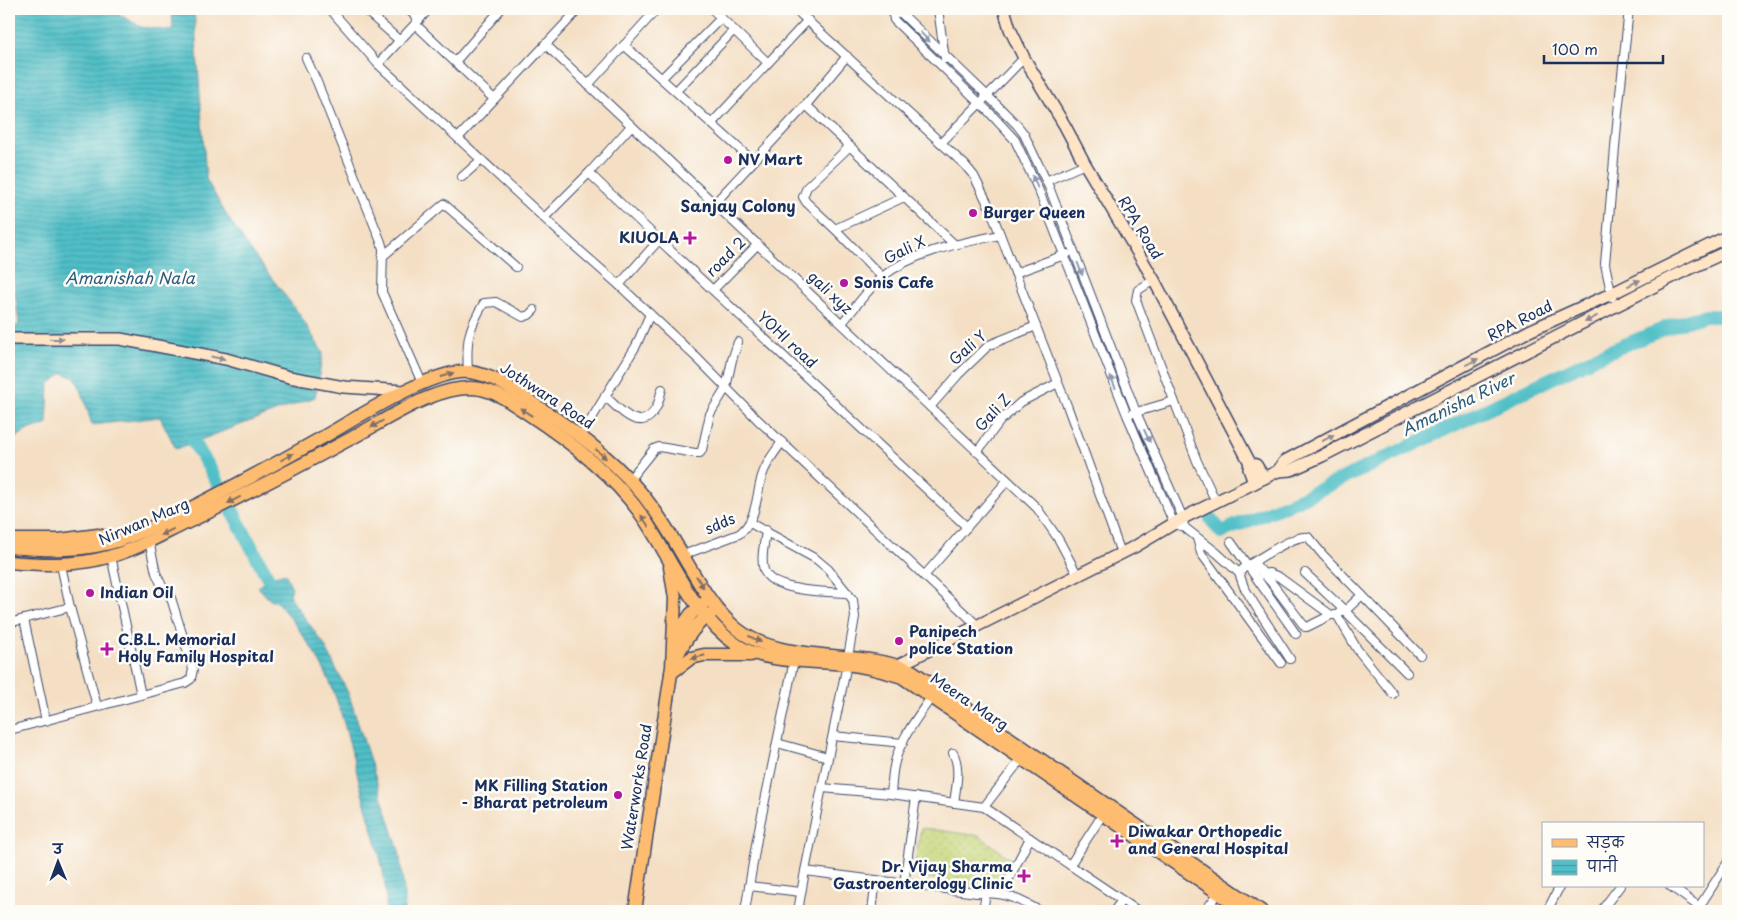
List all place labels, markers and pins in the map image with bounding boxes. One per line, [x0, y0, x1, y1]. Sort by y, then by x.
place label: NV Mart [738, 147, 803, 170]
marker: NV Mart [722, 154, 734, 166]
place label: Burger Queen [983, 200, 1086, 223]
marker: Burger Queen [967, 207, 979, 219]
place label: KIUOLA [619, 225, 679, 248]
marker: KIUOLA [683, 231, 697, 245]
place label: Sonis Cafe [854, 270, 934, 293]
marker: Sonis Cafe [838, 277, 850, 289]
place label: Indian Oil [100, 580, 174, 603]
marker: Indian Oil [84, 587, 96, 599]
place label: Panipech police Station [909, 619, 1013, 659]
place label: C.B.L. Memorial Holy Family Hospital [118, 627, 274, 667]
marker: Panipech police Station [893, 635, 905, 647]
marker: C.B.L. Memorial Holy Family Hospital [100, 642, 114, 656]
place label: MK Filling Station - Bharat petroleum [461, 773, 608, 813]
marker: MK Filling Station - Bharat petroleum [612, 789, 624, 801]
place label: Diwakar Orthopedic and General Hospital [1128, 819, 1288, 859]
marker: Diwakar Orthopedic and General Hospital [1110, 834, 1124, 848]
place label: Dr. Vijay Sharma Gastroenterology Clinic [833, 854, 1013, 894]
marker: Dr. Vijay Sharma Gastroenterology Clinic [1017, 869, 1031, 883]

